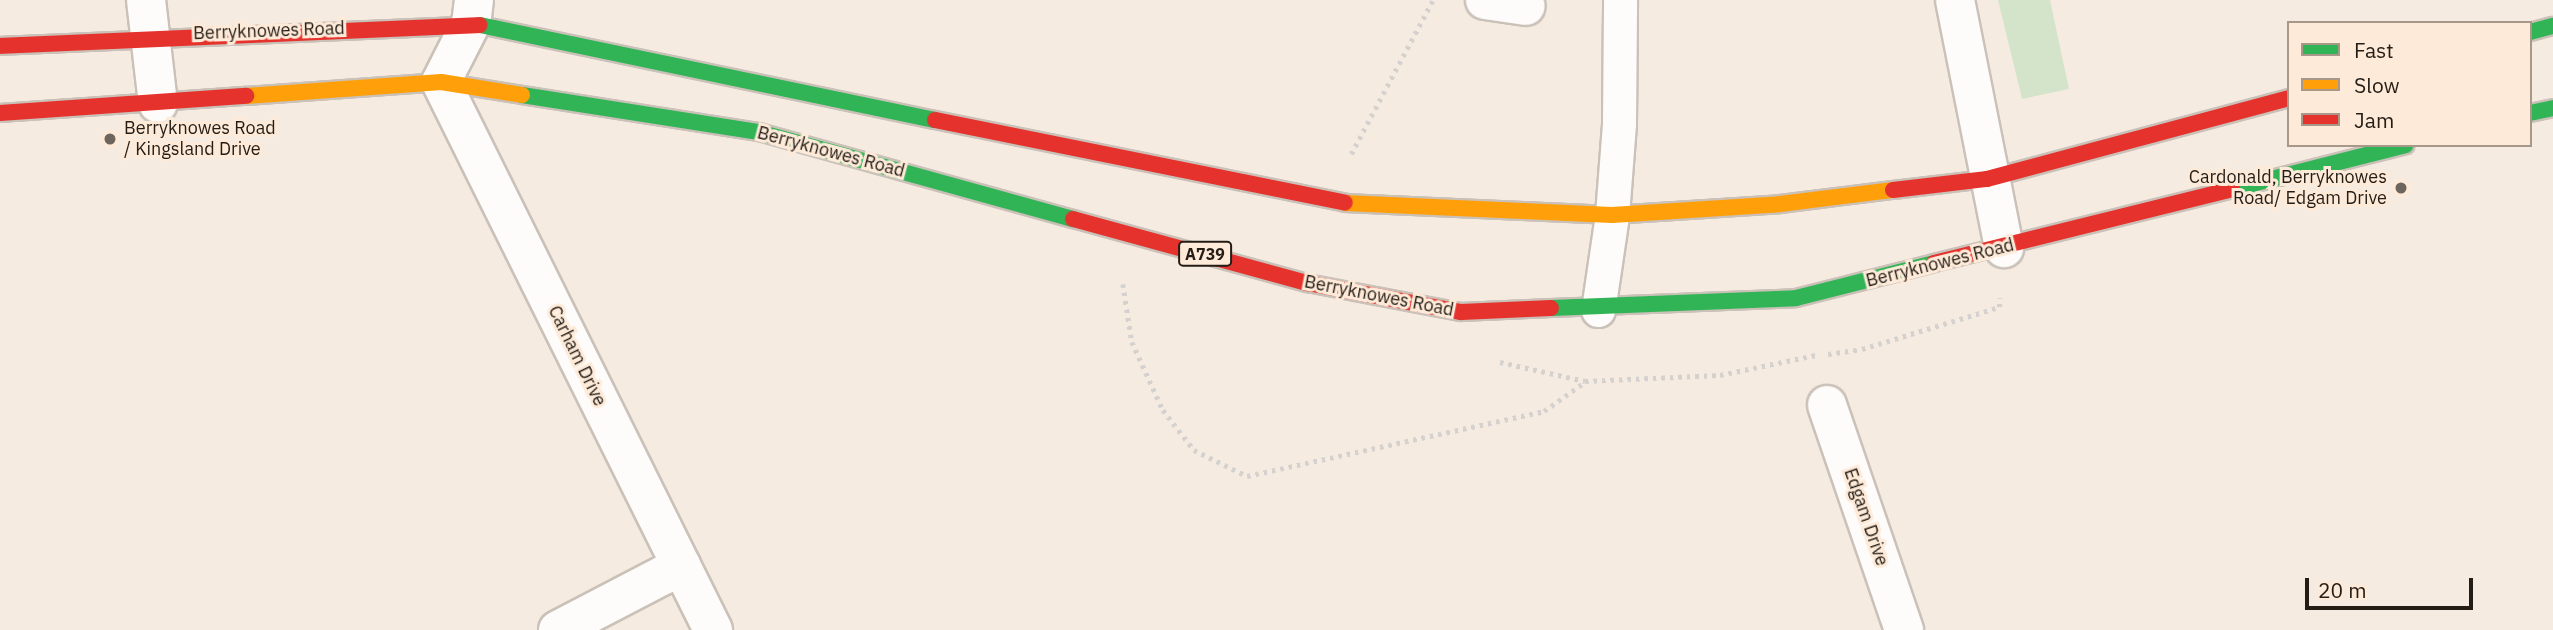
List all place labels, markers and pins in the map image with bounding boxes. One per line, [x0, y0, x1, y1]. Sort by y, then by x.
place label: Berryknowes Road / Kingsland Drive [124, 118, 276, 160]
marker: Berryknowes Road / Kingsland Drive [102, 131, 118, 147]
place label: Cardonald, Berryknowes Road/ Edgam Drive [2189, 167, 2387, 210]
marker: Cardonald, Berryknowes Road/ Edgam Drive [2393, 180, 2409, 196]

